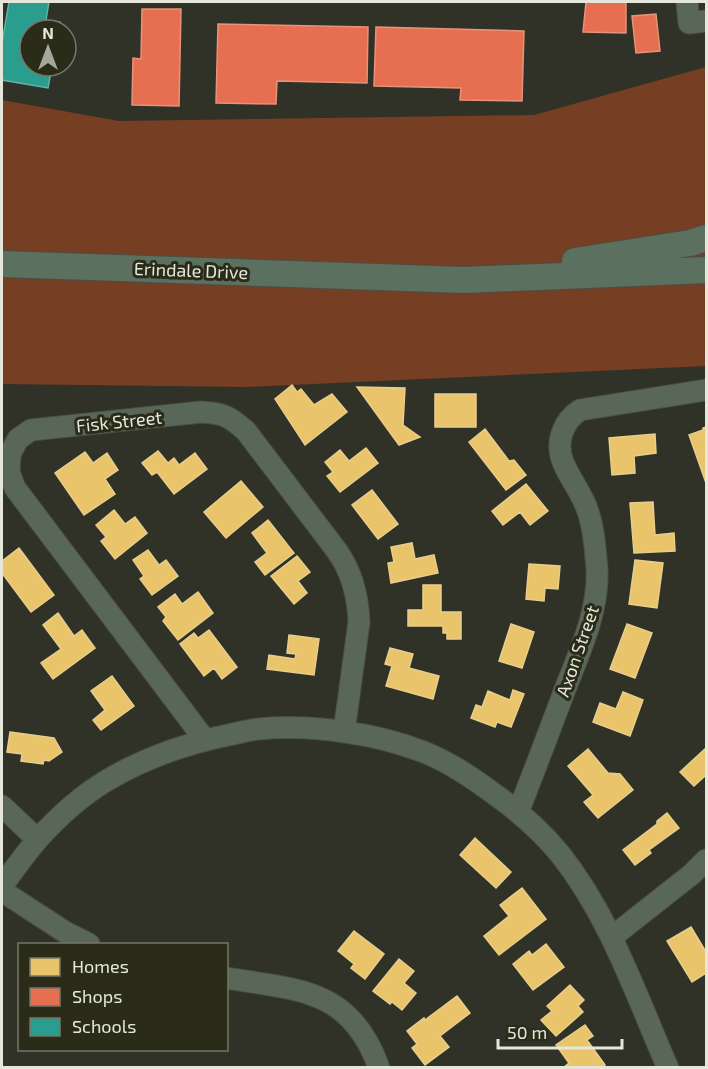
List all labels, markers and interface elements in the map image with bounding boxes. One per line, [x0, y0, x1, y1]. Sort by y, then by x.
north arrow [18, 18, 78, 78]
text: N [42, 23, 54, 42]
street label: Erindale Drive [134, 257, 248, 283]
street label: Fisk Street [75, 406, 163, 436]
street label: Axon Street [551, 602, 603, 700]
legend [18, 943, 228, 1051]
text: Homes [72, 955, 129, 977]
text: Shops [72, 985, 122, 1007]
scale bar [498, 1012, 622, 1050]
text: Schools [72, 1015, 136, 1037]
text: 50 m [507, 1021, 547, 1043]

